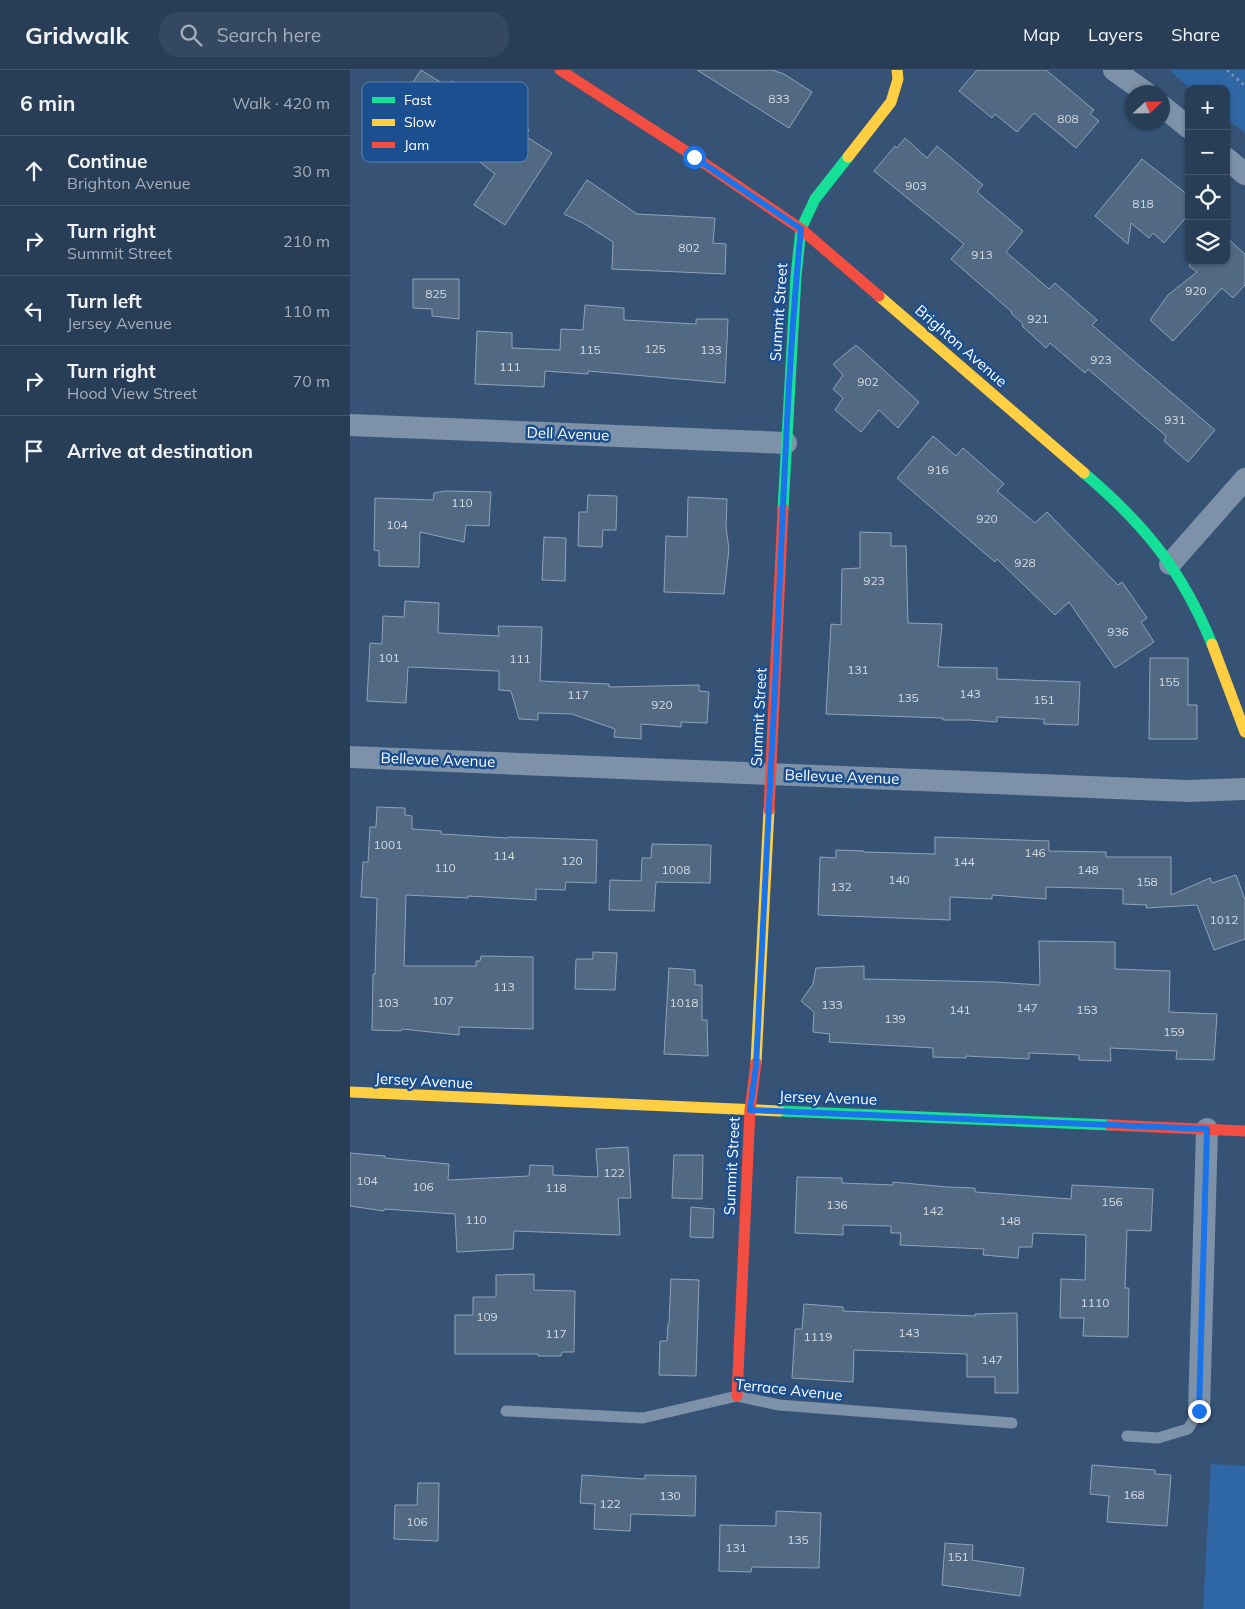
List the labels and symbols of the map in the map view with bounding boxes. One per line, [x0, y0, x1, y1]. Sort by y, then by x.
legend [362, 82, 528, 162]
north arrow [1125, 85, 1170, 130]
text: Fast [404, 91, 432, 109]
house number: 833 [768, 91, 790, 106]
house number: 808 [1057, 111, 1079, 126]
text: Slow [404, 113, 436, 131]
text: Jam [404, 136, 429, 154]
route start [683, 146, 706, 169]
house number: 903 [905, 178, 927, 193]
house number: 818 [1132, 196, 1154, 211]
house number: 802 [678, 240, 700, 255]
house number: 913 [971, 247, 993, 262]
street label: Summit Street [766, 262, 791, 362]
house number: 920 [1185, 283, 1207, 298]
house number: 825 [425, 286, 447, 301]
street label: Brighton Avenue [911, 300, 1011, 391]
house number: 921 [1027, 311, 1049, 326]
house number: 125 [644, 341, 666, 356]
house number: 115 [579, 342, 601, 357]
house number: 133 [700, 342, 722, 357]
house number: 923 [1090, 352, 1112, 367]
house number: 111 [499, 359, 521, 374]
house number: 902 [857, 374, 879, 389]
house number: 931 [1164, 412, 1186, 427]
street label: Dell Avenue [526, 423, 610, 444]
house number: 916 [927, 462, 949, 477]
house number: 110 [451, 495, 473, 510]
house number: 920 [976, 511, 998, 526]
house number: 104 [386, 517, 408, 532]
house number: 928 [1014, 555, 1036, 570]
house number: 923 [863, 573, 885, 588]
house number: 936 [1107, 624, 1129, 639]
house number: 101 [378, 650, 400, 665]
house number: 111 [509, 651, 531, 666]
house number: 131 [847, 662, 869, 677]
street label: Summit Street [746, 667, 771, 767]
house number: 155 [1158, 674, 1180, 689]
house number: 143 [959, 686, 981, 701]
house number: 117 [567, 687, 589, 702]
house number: 135 [897, 690, 919, 705]
house number: 151 [1033, 692, 1055, 707]
house number: 920 [651, 697, 673, 712]
street label: Bellevue Avenue [380, 748, 496, 771]
street label: Bellevue Avenue [784, 765, 900, 788]
house number: 1001 [374, 837, 402, 852]
house number: 146 [1024, 845, 1046, 860]
house number: 114 [493, 848, 515, 863]
house number: 120 [561, 853, 583, 868]
house number: 144 [953, 854, 975, 869]
house number: 110 [434, 860, 456, 875]
house number: 1008 [662, 862, 690, 877]
house number: 148 [1077, 862, 1099, 877]
house number: 140 [888, 872, 910, 887]
house number: 158 [1136, 874, 1158, 889]
house number: 132 [830, 879, 852, 894]
house number: 1012 [1210, 912, 1238, 927]
house number: 113 [493, 979, 515, 994]
house number: 107 [432, 993, 454, 1008]
house number: 103 [377, 995, 399, 1010]
house number: 1018 [670, 995, 698, 1010]
house number: 133 [821, 997, 843, 1012]
house number: 147 [1016, 1000, 1038, 1015]
house number: 141 [949, 1002, 971, 1017]
house number: 153 [1076, 1002, 1098, 1017]
house number: 139 [884, 1011, 906, 1026]
house number: 159 [1163, 1024, 1185, 1039]
street label: Jersey Avenue [375, 1068, 474, 1093]
street label: Jersey Avenue [779, 1086, 877, 1109]
street label: Summit Street [719, 1116, 744, 1216]
house number: 122 [603, 1165, 625, 1180]
house number: 104 [356, 1173, 378, 1188]
house number: 106 [412, 1179, 434, 1194]
house number: 118 [545, 1180, 567, 1195]
house number: 156 [1101, 1194, 1123, 1209]
house number: 136 [826, 1197, 848, 1212]
house number: 142 [922, 1203, 944, 1218]
house number: 110 [465, 1212, 487, 1227]
house number: 148 [999, 1213, 1021, 1228]
house number: 1110 [1081, 1295, 1109, 1310]
house number: 109 [476, 1309, 498, 1324]
house number: 143 [898, 1325, 920, 1340]
house number: 117 [545, 1326, 567, 1341]
house number: 1119 [804, 1329, 832, 1344]
house number: 147 [981, 1352, 1003, 1367]
street label: Terrace Avenue [735, 1374, 844, 1405]
route end [1188, 1400, 1211, 1423]
house number: 168 [1123, 1487, 1145, 1502]
house number: 130 [659, 1488, 681, 1503]
house number: 122 [599, 1496, 621, 1511]
house number: 106 [406, 1514, 428, 1529]
house number: 135 [787, 1532, 809, 1547]
house number: 131 [725, 1540, 747, 1555]
house number: 151 [947, 1549, 969, 1564]

